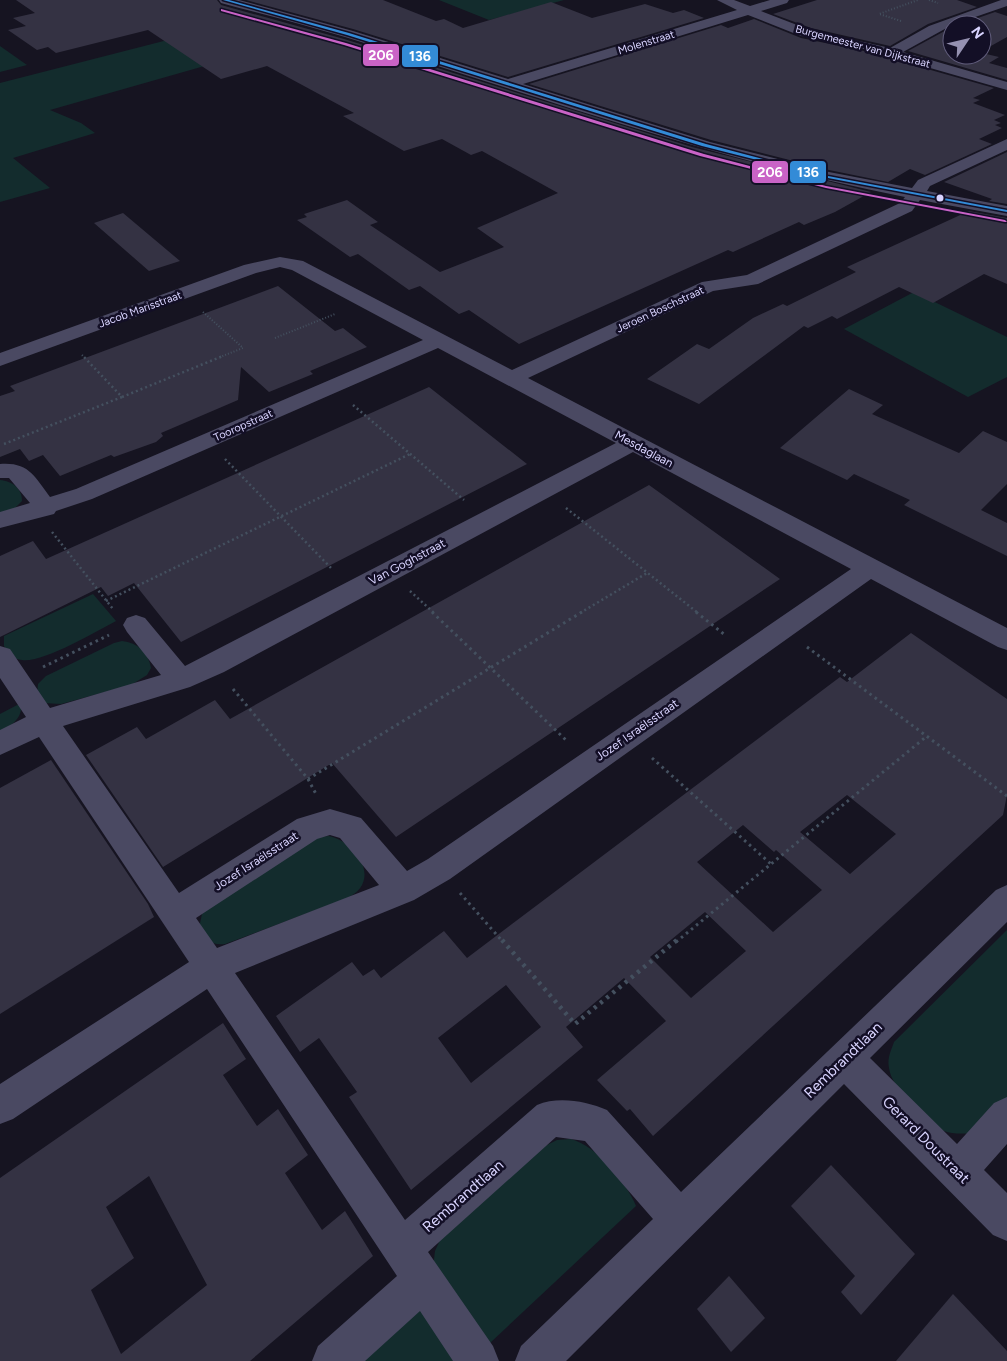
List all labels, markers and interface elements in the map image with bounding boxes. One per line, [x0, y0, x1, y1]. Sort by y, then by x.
north arrow [942, 15, 992, 65]
street label: Burgemeester van Dijkstraat [794, 22, 932, 71]
text: N [967, 24, 987, 42]
street label: Molenstraat [616, 28, 676, 57]
line badge: 206 [362, 43, 400, 67]
line badge: 136 [401, 44, 439, 68]
text: 206 [368, 47, 394, 64]
text: 136 [409, 48, 431, 65]
line badge: 206 [751, 160, 789, 184]
line badge: 136 [789, 160, 827, 184]
text: 206 [757, 164, 783, 181]
text: 136 [797, 164, 819, 181]
unlabelled marker [935, 193, 945, 203]
street label: Jeroen Boschstraat [614, 283, 706, 335]
street label: Jacob Marisstraat [97, 288, 183, 331]
street label: Tooropstraat [212, 407, 275, 444]
street label: Mesdaglaan [612, 428, 676, 470]
street label: Van Goghstraat [366, 536, 448, 588]
street label: Jozef Israëlsstraat [593, 696, 681, 764]
street label: Jozef Israëlsstraat [211, 828, 301, 893]
street label: Rembrandtlaan [800, 1018, 886, 1102]
street label: Gerard Doustraat [879, 1093, 974, 1188]
street label: Rembrandtlaan [419, 1156, 507, 1236]

